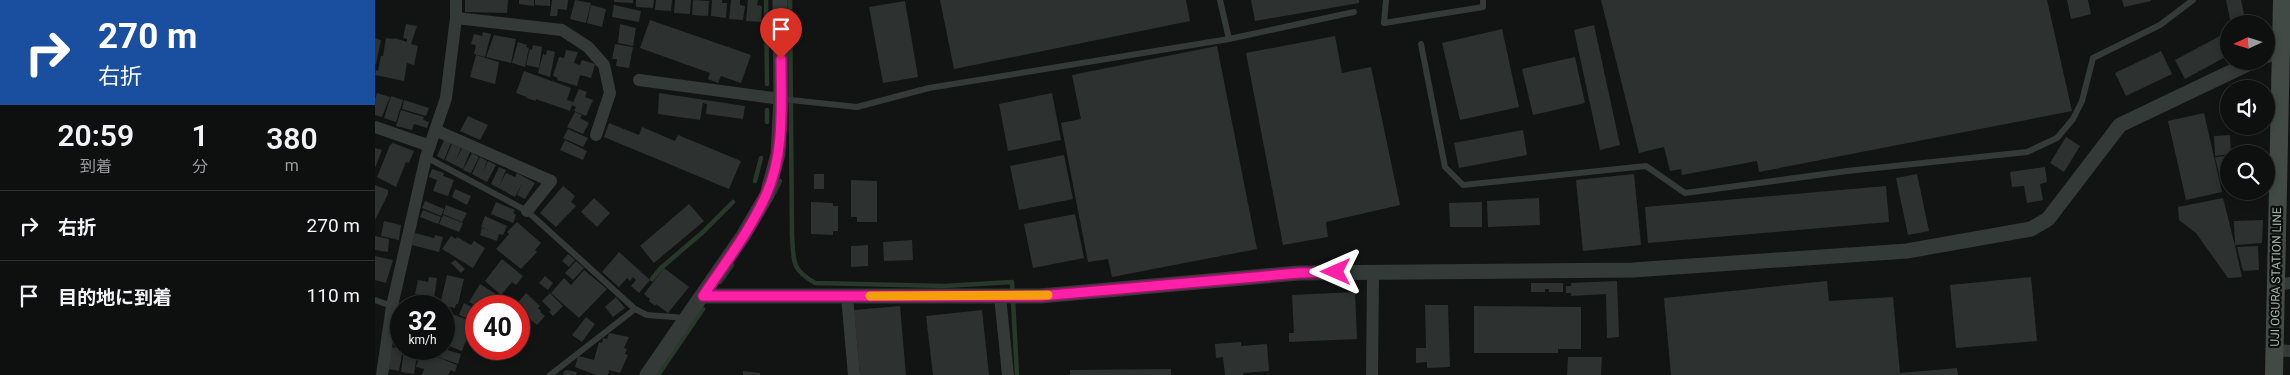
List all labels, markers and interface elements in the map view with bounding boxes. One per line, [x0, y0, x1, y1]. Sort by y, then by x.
pin [760, 8, 802, 59]
icon: arrive [767, 15, 795, 43]
north arrow [2220, 15, 2275, 70]
map controls [2220, 15, 2275, 200]
text: 270 m [98, 16, 197, 57]
icon: right [15, 20, 80, 85]
text: 右折 [98, 64, 142, 89]
button: sound [2220, 80, 2275, 135]
text: 20:59 [57, 118, 134, 153]
text: 1 [192, 118, 209, 153]
text: 380 [266, 121, 318, 156]
button: search [2220, 145, 2275, 200]
text: m [285, 156, 299, 175]
text: 到着 [80, 157, 112, 176]
text: 分 [192, 157, 208, 176]
street label: UJI OGURA STATION LINE [2268, 207, 2284, 347]
icon: right [15, 212, 43, 240]
text: 270 m [307, 214, 360, 237]
text: 右折 [58, 216, 96, 239]
position arrow [1309, 245, 1361, 297]
icon: arrive [15, 282, 43, 310]
text: 110 m [307, 284, 360, 307]
text: 目的地に到着 [58, 286, 172, 309]
speed limit sign: 40 [465, 295, 530, 360]
text: 32 [408, 307, 437, 336]
text: km/h [408, 333, 437, 347]

